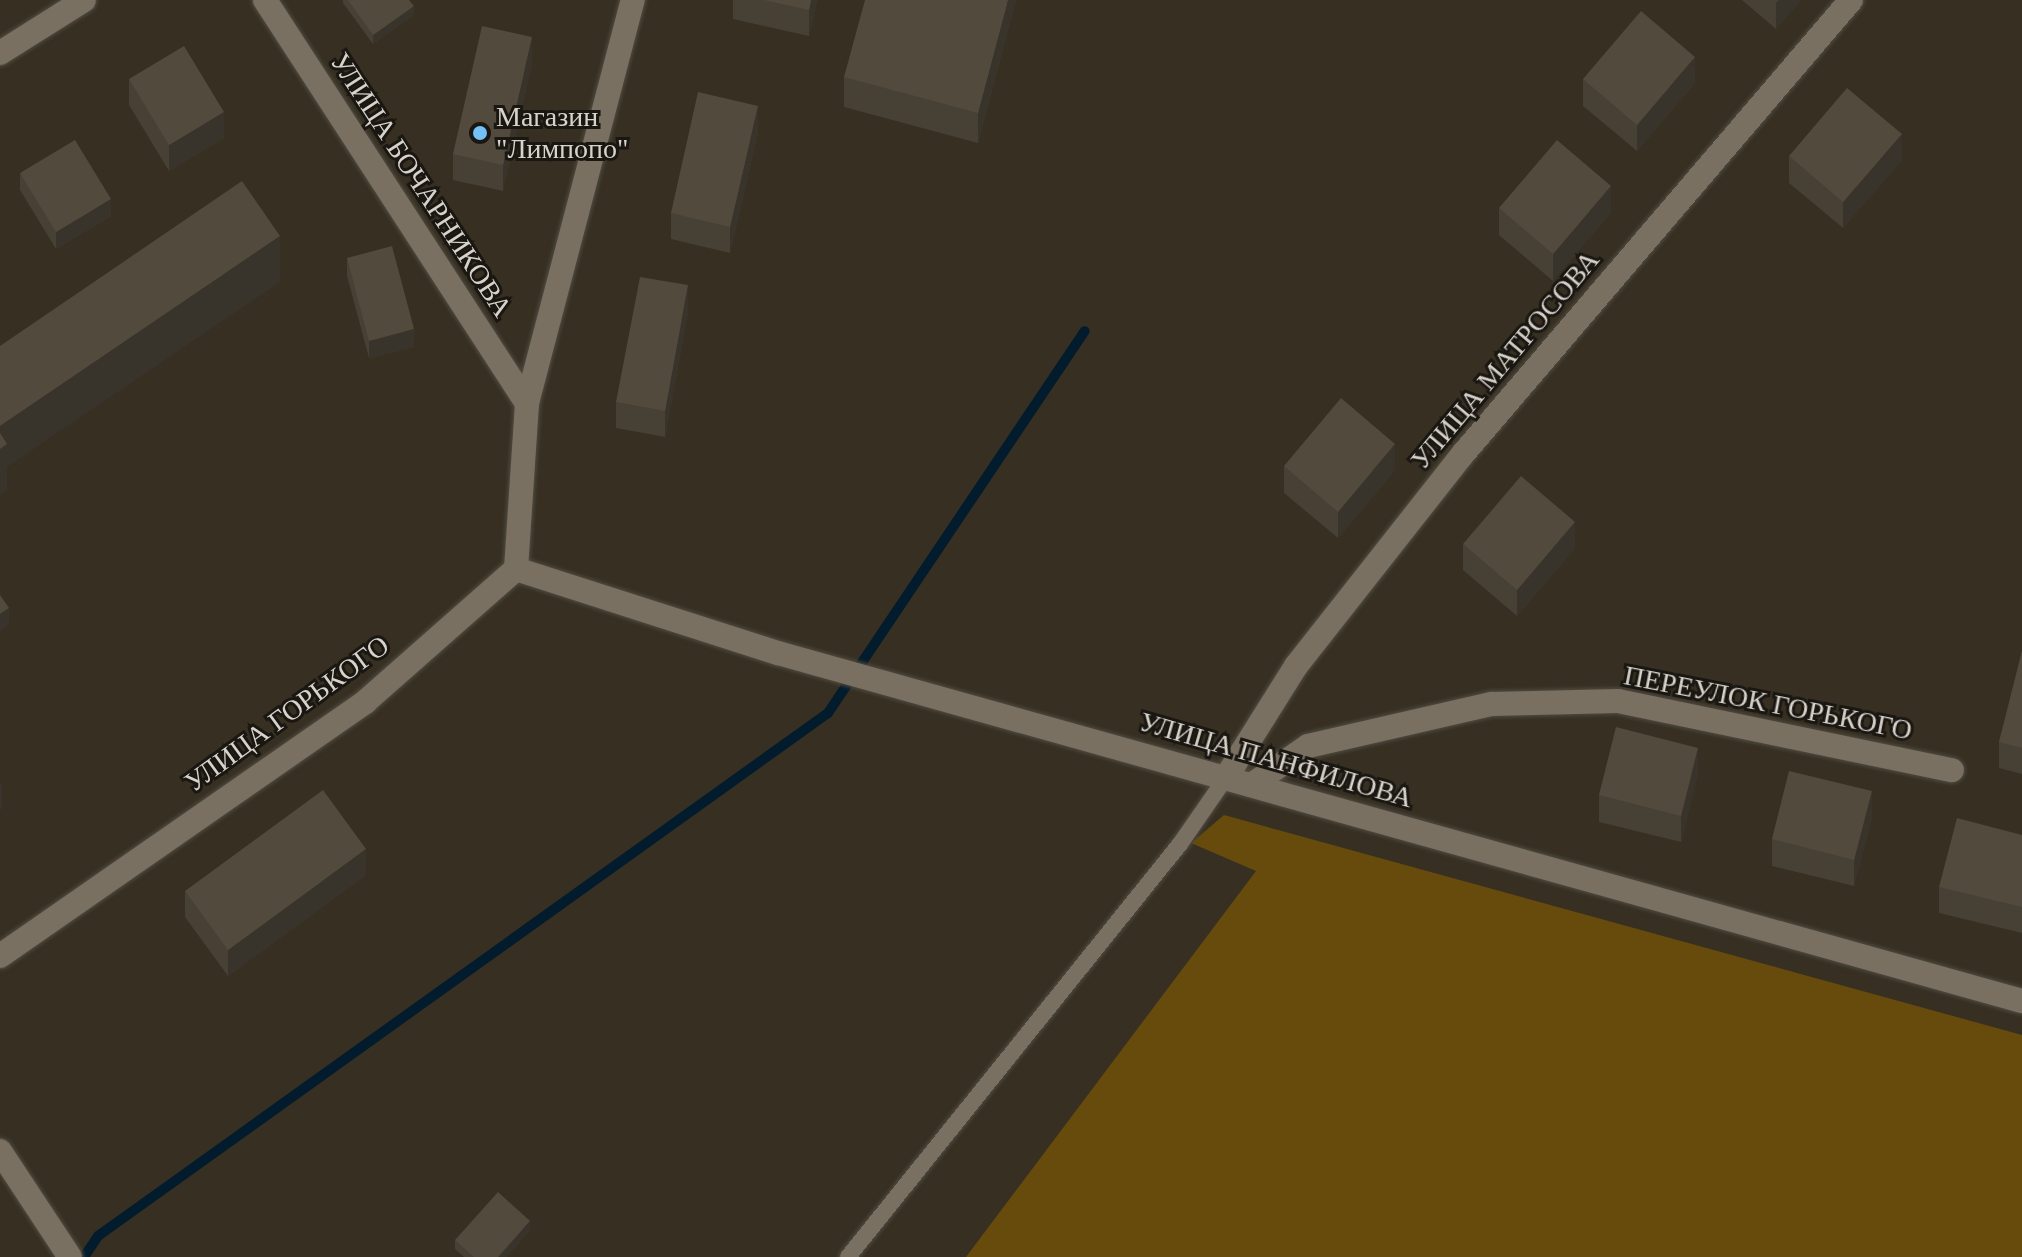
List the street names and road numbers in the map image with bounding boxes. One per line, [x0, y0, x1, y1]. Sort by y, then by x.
street label: УЛИЦА БОЧАРНИКОВА [323, 46, 519, 324]
street label: УЛИЦА МАТРОСОВА [1404, 244, 1606, 476]
street label: УЛИЦА ГОРЬКОГО [178, 629, 396, 799]
street label: ПЕРЕУЛОК ГОРЬКОГО [1621, 659, 1915, 747]
street label: УЛИЦА ПАНФИЛОВА [1136, 705, 1416, 815]

